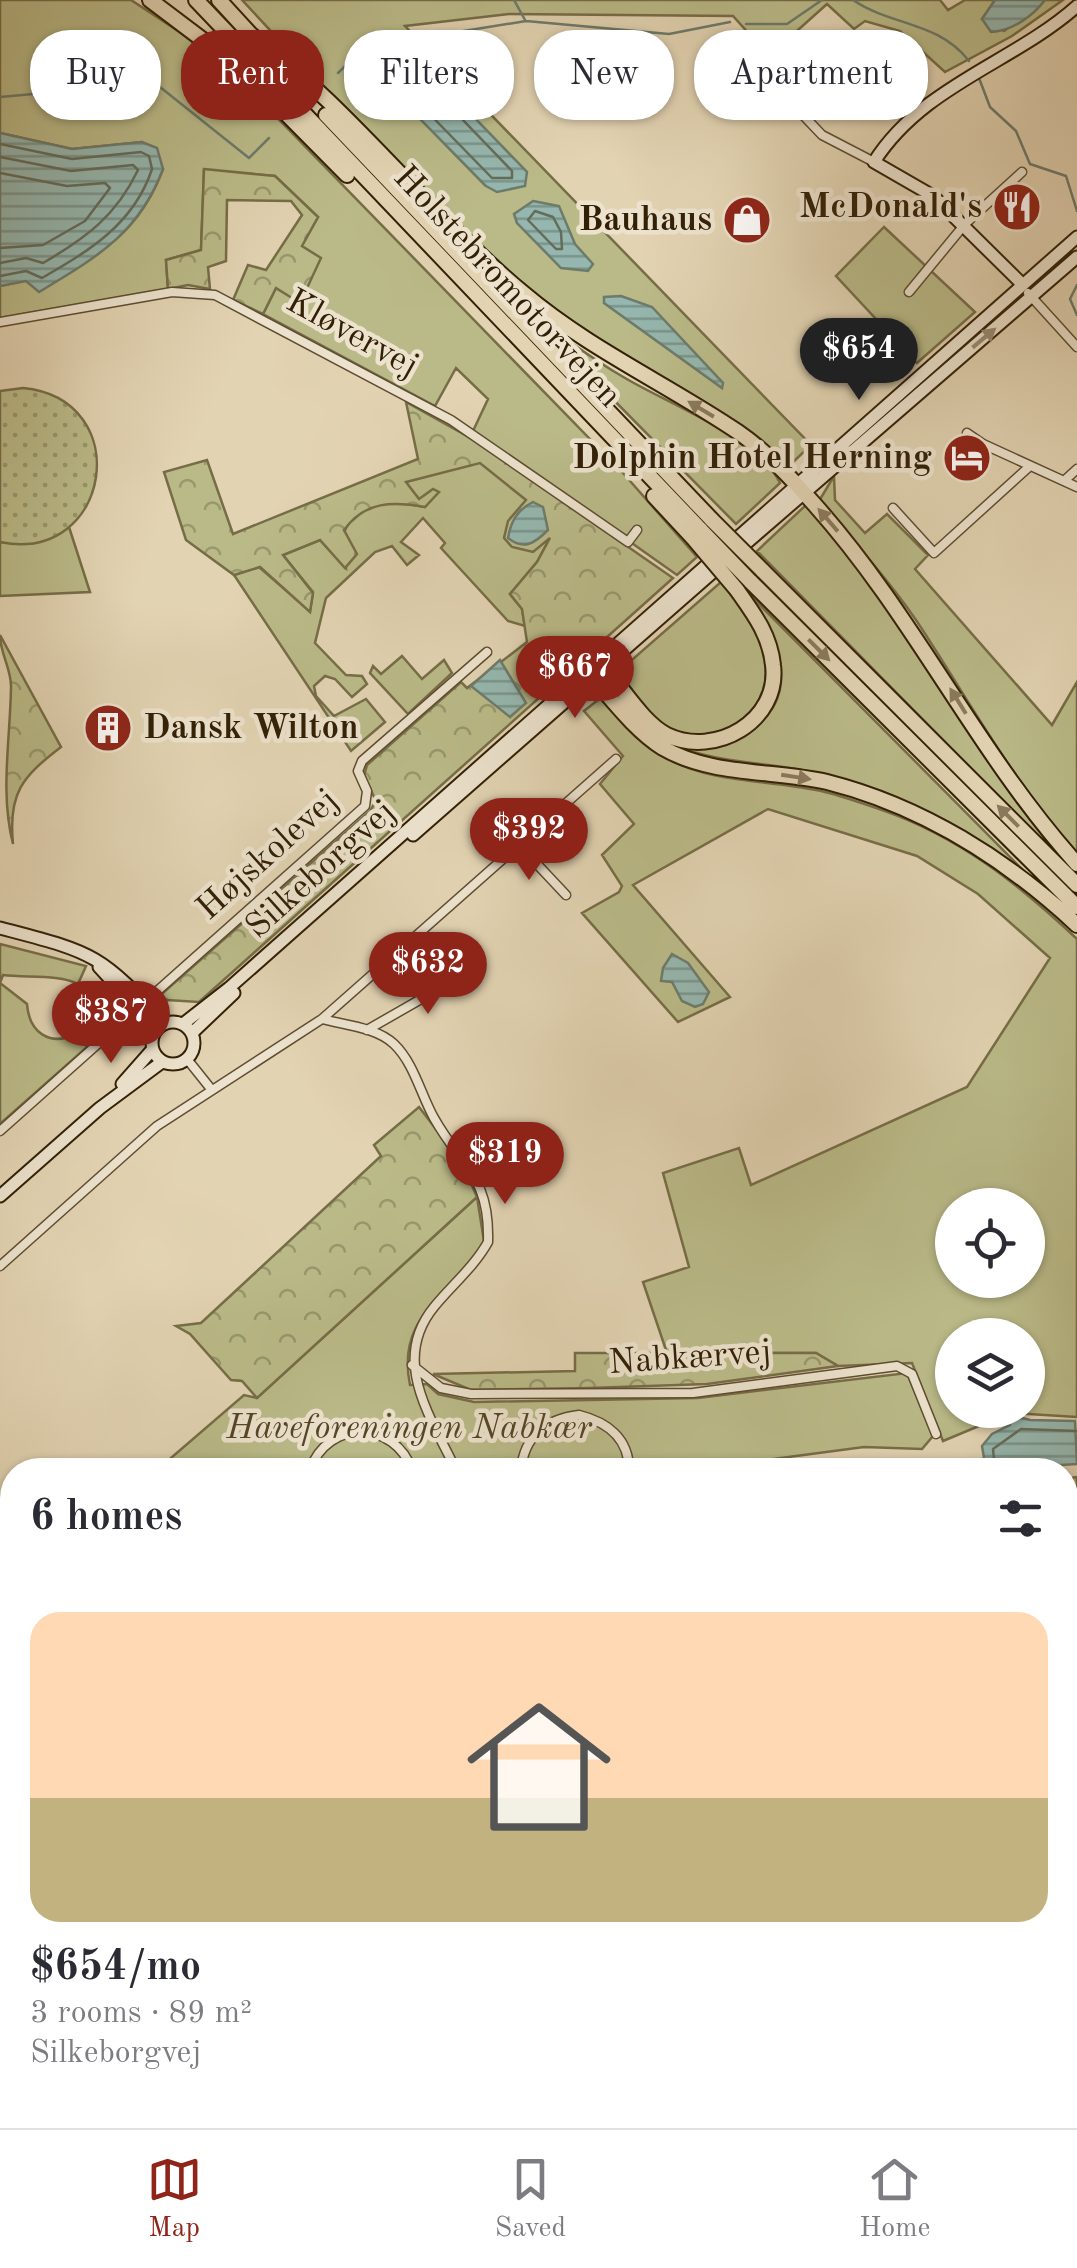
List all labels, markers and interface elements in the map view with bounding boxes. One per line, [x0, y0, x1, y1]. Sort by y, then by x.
chip: Buy [30, 30, 161, 120]
chip: Rent [181, 30, 324, 120]
chip: Filters [344, 30, 514, 120]
chip: New [534, 30, 674, 120]
chip: Apartment [694, 30, 928, 120]
street label: Holstebromotorvejen [386, 160, 628, 414]
restaurant icon: McDonald's [991, 181, 1043, 233]
place label: McDonald's [799, 190, 982, 225]
shop icon: Bauhaus [721, 194, 773, 246]
place label: Bauhaus [578, 203, 712, 238]
street label: Kløvervej [280, 284, 424, 384]
pin: $654 [800, 318, 918, 403]
one-way arrow [971, 328, 996, 350]
text: $654 [822, 334, 896, 366]
one-way arrow [687, 401, 715, 418]
hotel icon: Dolphin Hotel Herning [941, 432, 993, 484]
place label: Dolphin Hotel Herning [572, 441, 932, 476]
one-way arrow [817, 508, 839, 533]
pin: $667 [516, 636, 634, 721]
one-way arrow [807, 638, 831, 662]
text: $667 [538, 652, 612, 684]
one-way arrow [950, 687, 968, 714]
building icon: Dansk Wilton [82, 702, 134, 754]
place label: Dansk Wilton [143, 711, 359, 746]
one-way arrow [781, 770, 813, 785]
street label: Højskolevej [191, 783, 345, 927]
street label: Silkeborgvej [240, 794, 402, 946]
pin: $392 [470, 798, 588, 883]
one-way arrow [996, 804, 1020, 828]
text: $392 [492, 814, 566, 846]
pin: $632 [369, 932, 487, 1017]
text: $632 [391, 948, 465, 980]
pin: $387 [52, 981, 170, 1066]
text: $387 [74, 997, 148, 1029]
pin: $319 [446, 1122, 564, 1207]
text: $319 [468, 1138, 542, 1170]
map controls [935, 1188, 1045, 1428]
button: locate [935, 1188, 1045, 1298]
button: layers [935, 1318, 1045, 1428]
street label: Nabkærvej [607, 1335, 773, 1381]
park label: Haveforeningen Nabkær [225, 1411, 593, 1446]
icon: filters [993, 1491, 1048, 1546]
text: 6 homes [30, 1497, 182, 1539]
icon: home [449, 1677, 629, 1857]
text: $654/mo [30, 1947, 201, 1989]
text: 3 rooms · 89 m² [30, 1998, 252, 2030]
text: Silkeborgvej [30, 2038, 202, 2070]
tab: Map [147, 2152, 202, 2247]
tab: Saved [495, 2152, 566, 2247]
tab: Home [859, 2152, 930, 2247]

